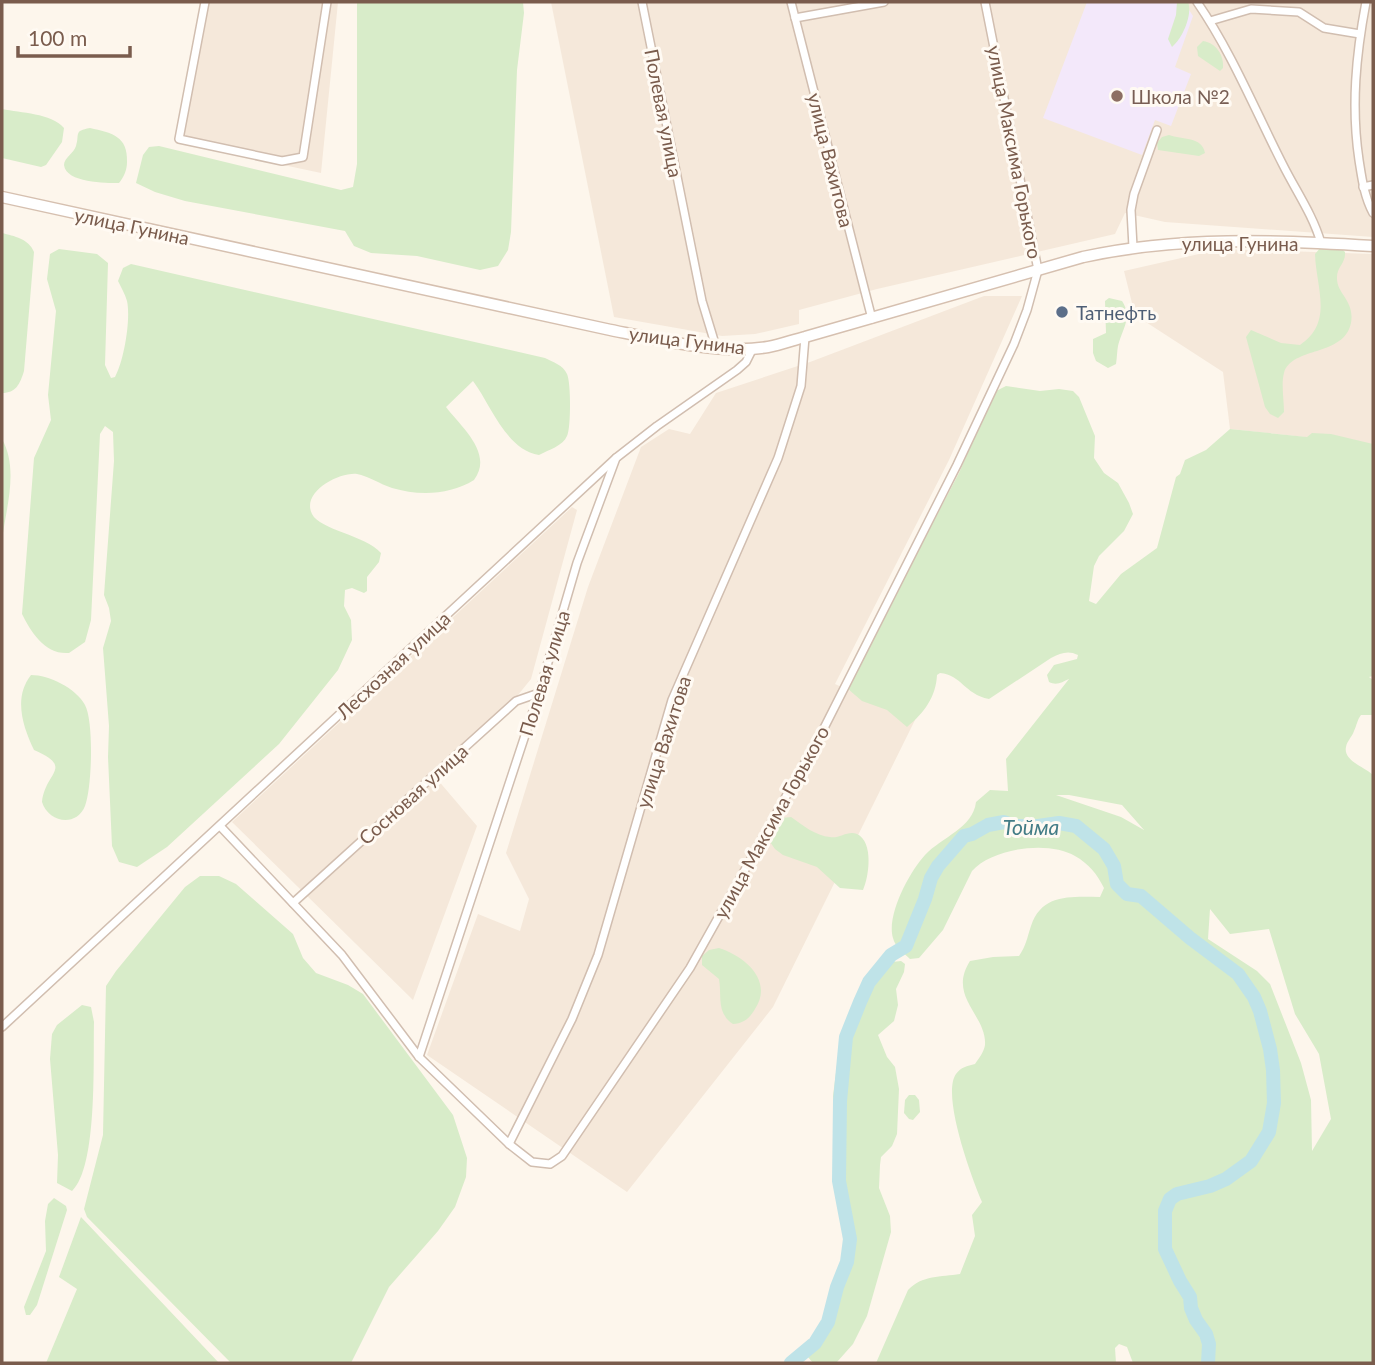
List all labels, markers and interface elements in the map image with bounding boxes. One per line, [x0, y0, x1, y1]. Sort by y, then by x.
scale bar [18, 14, 130, 58]
text: 100 m [28, 25, 87, 50]
street label: улица Максима Горького [983, 43, 1047, 261]
street label: Полевая улица [640, 47, 688, 179]
place label: Школа №2 [1131, 85, 1230, 108]
marker: Школа №2 [1109, 88, 1125, 104]
street label: улица Вахитова [803, 90, 859, 230]
street label: улица Гунина [73, 203, 191, 249]
street label: улица Гунина [1182, 232, 1298, 255]
place label: Татнефть [1076, 301, 1156, 324]
marker: Татнефть [1054, 304, 1070, 320]
street label: улица Гунина [628, 321, 746, 359]
street label: Лесхозная улица [331, 606, 455, 724]
street label: Полевая улица [514, 607, 574, 739]
street label: улица Вахитова [631, 673, 695, 811]
street label: улица Максима Горького [708, 722, 834, 922]
street label: Сосновая улица [354, 739, 472, 849]
water label: Тойма [1003, 814, 1059, 839]

